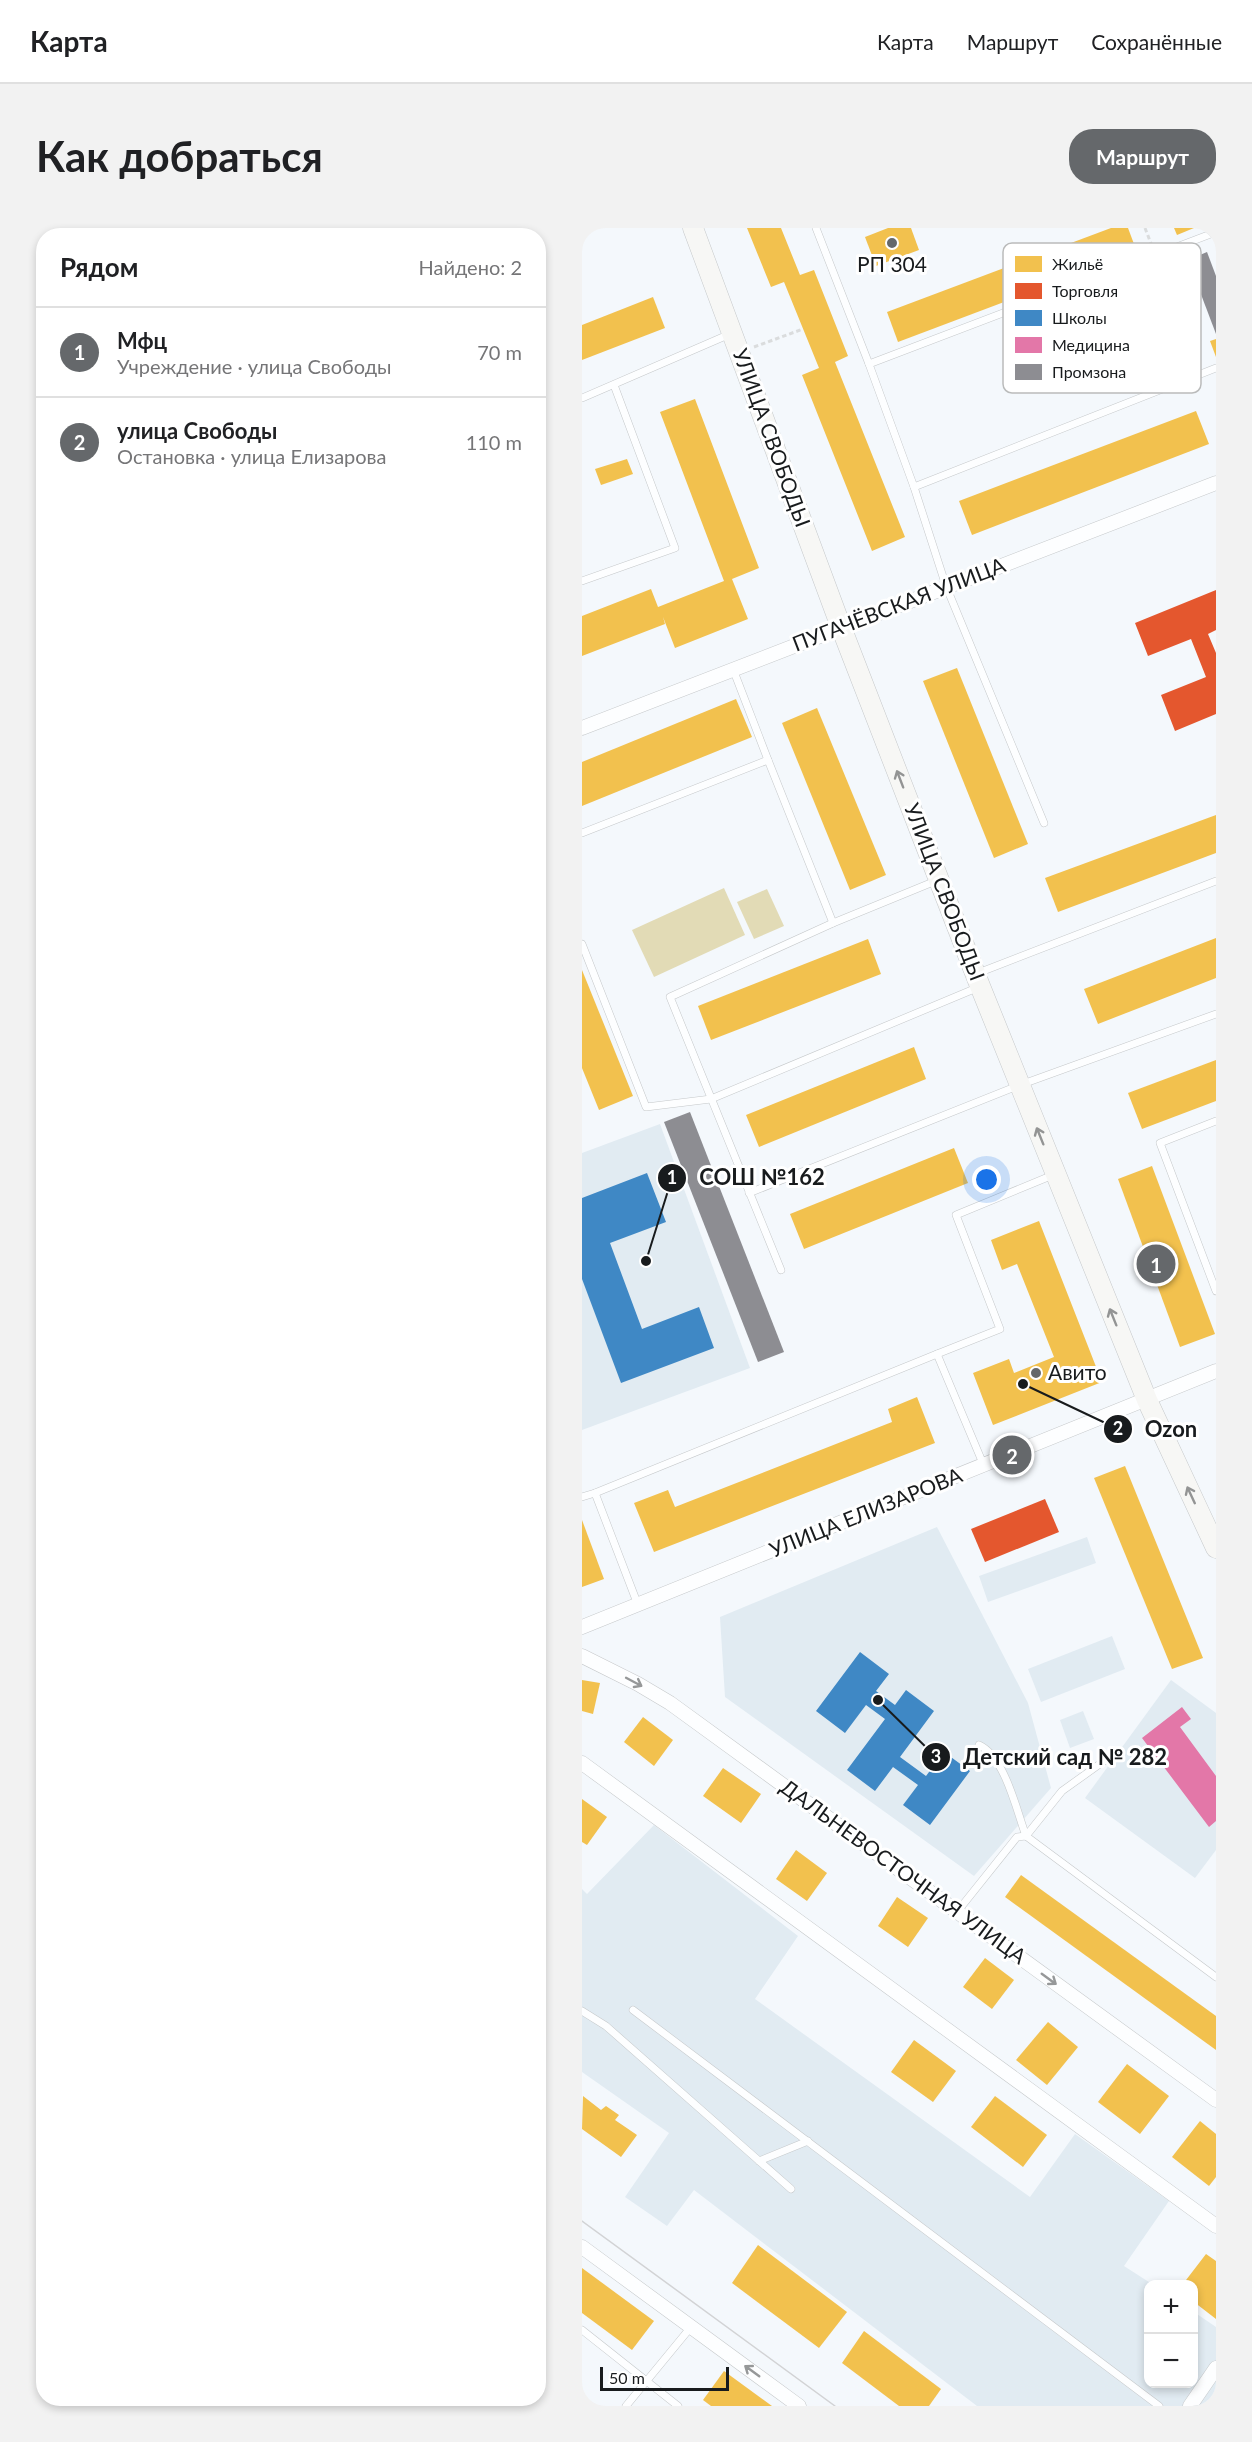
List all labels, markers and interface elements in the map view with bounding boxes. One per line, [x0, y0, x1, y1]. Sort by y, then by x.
text: Карта [30, 24, 108, 58]
text: Карта [877, 29, 934, 54]
text: Маршрут [967, 29, 1058, 54]
text: Сохранённые [1091, 29, 1222, 54]
button: Маршрут [1069, 129, 1216, 184]
text: Как добраться [36, 131, 323, 181]
marker: РП 304 [885, 236, 899, 250]
legend [1003, 243, 1201, 393]
text: Рядом [60, 251, 138, 283]
place label: РП 304 [857, 251, 927, 276]
text: Жильё [1052, 254, 1103, 273]
text: Найдено: 2 [419, 255, 522, 279]
text: Торговля [1052, 281, 1118, 300]
text: Школы [1052, 308, 1107, 327]
text: Мфц [117, 327, 167, 354]
text: Медицина [1052, 335, 1130, 354]
text: 1 [74, 340, 85, 364]
text: 70 m [477, 340, 522, 364]
street label: УЛИЦА СВОБОДЫ [728, 345, 816, 530]
text: Учреждение · улица Свободы [117, 354, 392, 378]
text: Промзона [1052, 362, 1126, 381]
text: улица Свободы [117, 417, 277, 444]
text: 2 [74, 430, 85, 454]
text: 110 m [466, 430, 522, 454]
text: Остановка · улица Елизарова [117, 444, 386, 468]
street label: ПУГАЧЁВСКАЯ УЛИЦА [788, 551, 1009, 656]
one-way arrow [893, 770, 904, 788]
street label: УЛИЦА СВОБОДЫ [900, 799, 991, 984]
one-way arrow [1034, 1127, 1045, 1146]
callout: СОШ №162 [657, 1158, 837, 1198]
text: СОШ №162 [699, 1163, 825, 1190]
your location [972, 1165, 1001, 1194]
text: 1 [667, 1166, 677, 1188]
pin: 1 [1136, 1242, 1176, 1286]
one-way arrow [1107, 1308, 1118, 1326]
place label: Авито [1048, 1359, 1107, 1384]
marker: Авито [1029, 1366, 1043, 1380]
callout: Ozon [1103, 1409, 1210, 1449]
text: Ozon [1145, 1415, 1197, 1442]
text: 2 [1113, 1417, 1123, 1439]
pin: 2 [992, 1432, 1032, 1478]
street label: УЛИЦА ЕЛИЗАРОВА [765, 1461, 966, 1562]
one-way arrow [1185, 1487, 1197, 1505]
one-way arrow [625, 1676, 642, 1688]
callout: Детский сад № 282 [921, 1737, 1179, 1777]
text: Детский сад № 282 [963, 1743, 1167, 1770]
text: 3 [931, 1745, 941, 1767]
street label: ДАЛЬНЕВОСТОЧНАЯ УЛИЦА [776, 1773, 1032, 1969]
one-way arrow [1040, 1973, 1056, 1985]
map controls [1144, 2280, 1198, 2388]
button: + [1144, 2280, 1198, 2334]
button: − [1144, 2334, 1198, 2388]
scale bar [600, 2364, 729, 2392]
one-way arrow [744, 2365, 760, 2378]
text: 50 m [609, 2368, 645, 2387]

